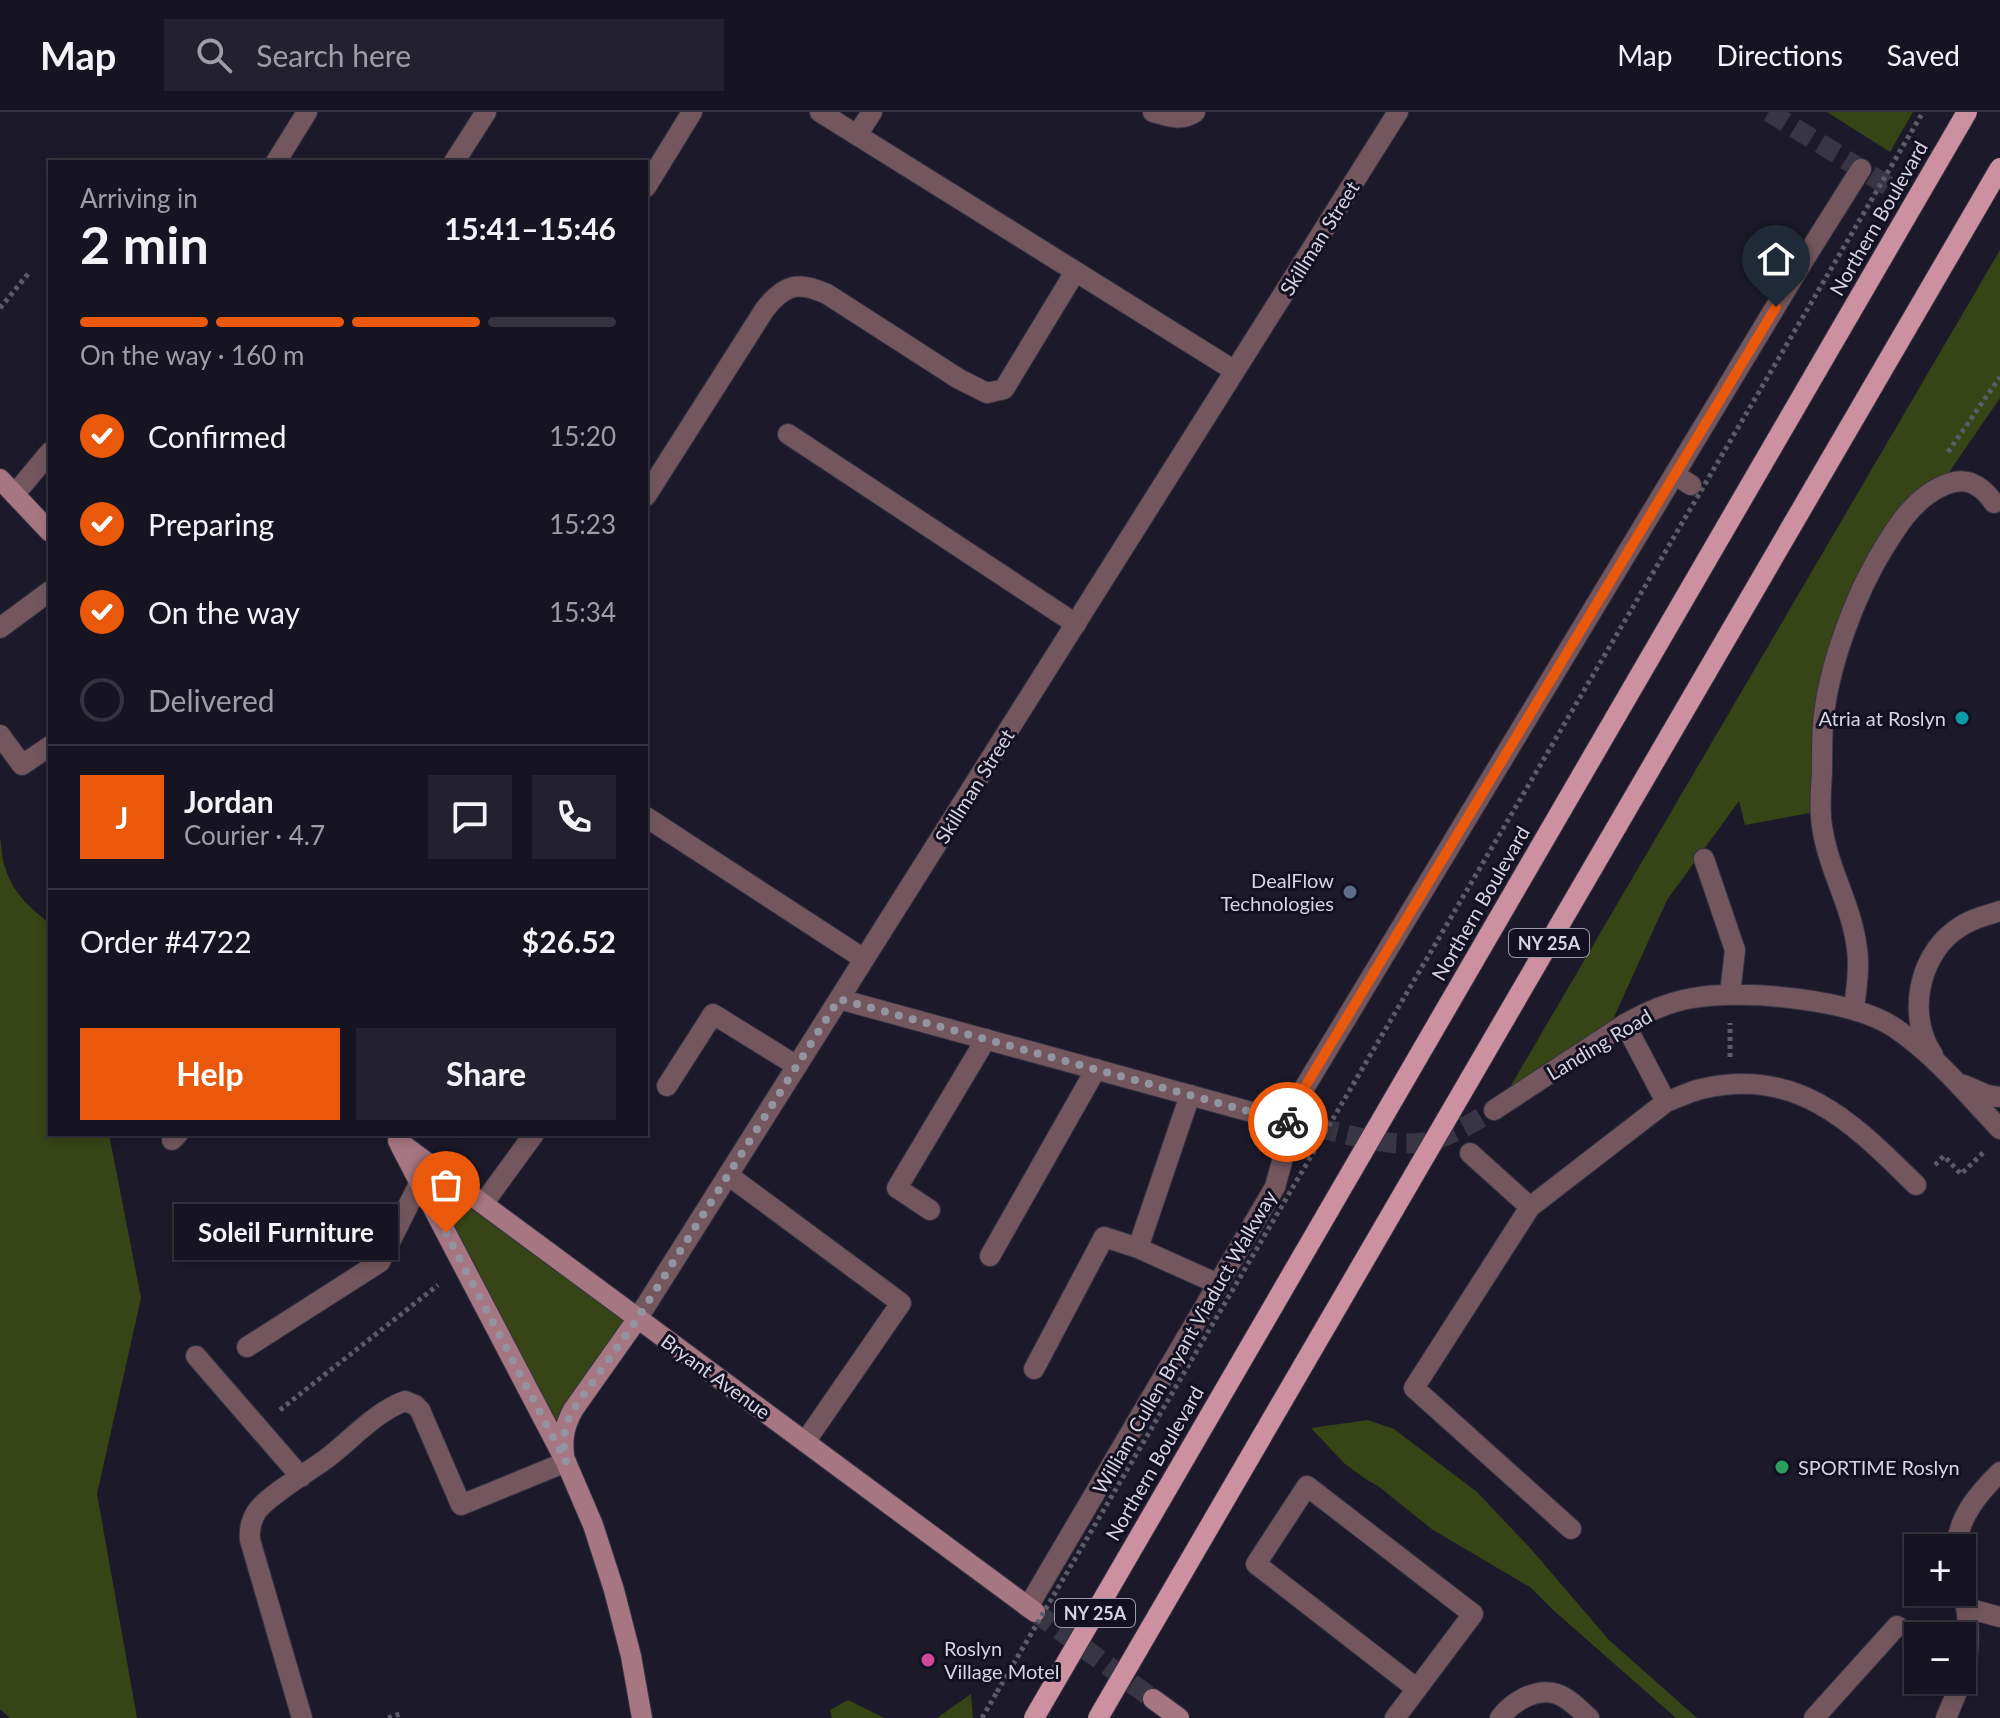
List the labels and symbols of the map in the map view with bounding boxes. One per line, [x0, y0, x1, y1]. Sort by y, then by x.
street label: Northern Boulevard [1824, 136, 1932, 300]
street label: Skillman Street [1274, 176, 1364, 300]
pin [1742, 225, 1810, 307]
place label: Atria at Roslyn [1819, 706, 1946, 730]
marker: Atria at Roslyn [1953, 709, 1971, 727]
street label: Skillman Street [929, 724, 1019, 848]
street label: Northern Boulevard [1426, 821, 1534, 985]
place label: DealFlow Technologies [1220, 868, 1334, 915]
marker: DealFlow Technologies [1341, 883, 1359, 901]
road number: NY 25A [1509, 929, 1589, 957]
street label: Landing Road [1542, 1003, 1656, 1085]
courier [1248, 1082, 1328, 1162]
pin [412, 1151, 480, 1233]
street label: William Cullen Bryant Viaduct Walkway [1087, 1185, 1281, 1498]
callout: Soleil Furniture [174, 1205, 398, 1261]
street label: Bryant Avenue [657, 1328, 775, 1424]
street label: Northern Boulevard [1100, 1381, 1208, 1545]
place label: SPORTIME Roslyn [1798, 1455, 1960, 1479]
marker: SPORTIME Roslyn [1773, 1458, 1791, 1476]
road number: NY 25A [1055, 1599, 1135, 1627]
place label: Roslyn Village Motel [944, 1636, 1059, 1683]
marker: Roslyn Village Motel [919, 1651, 937, 1669]

